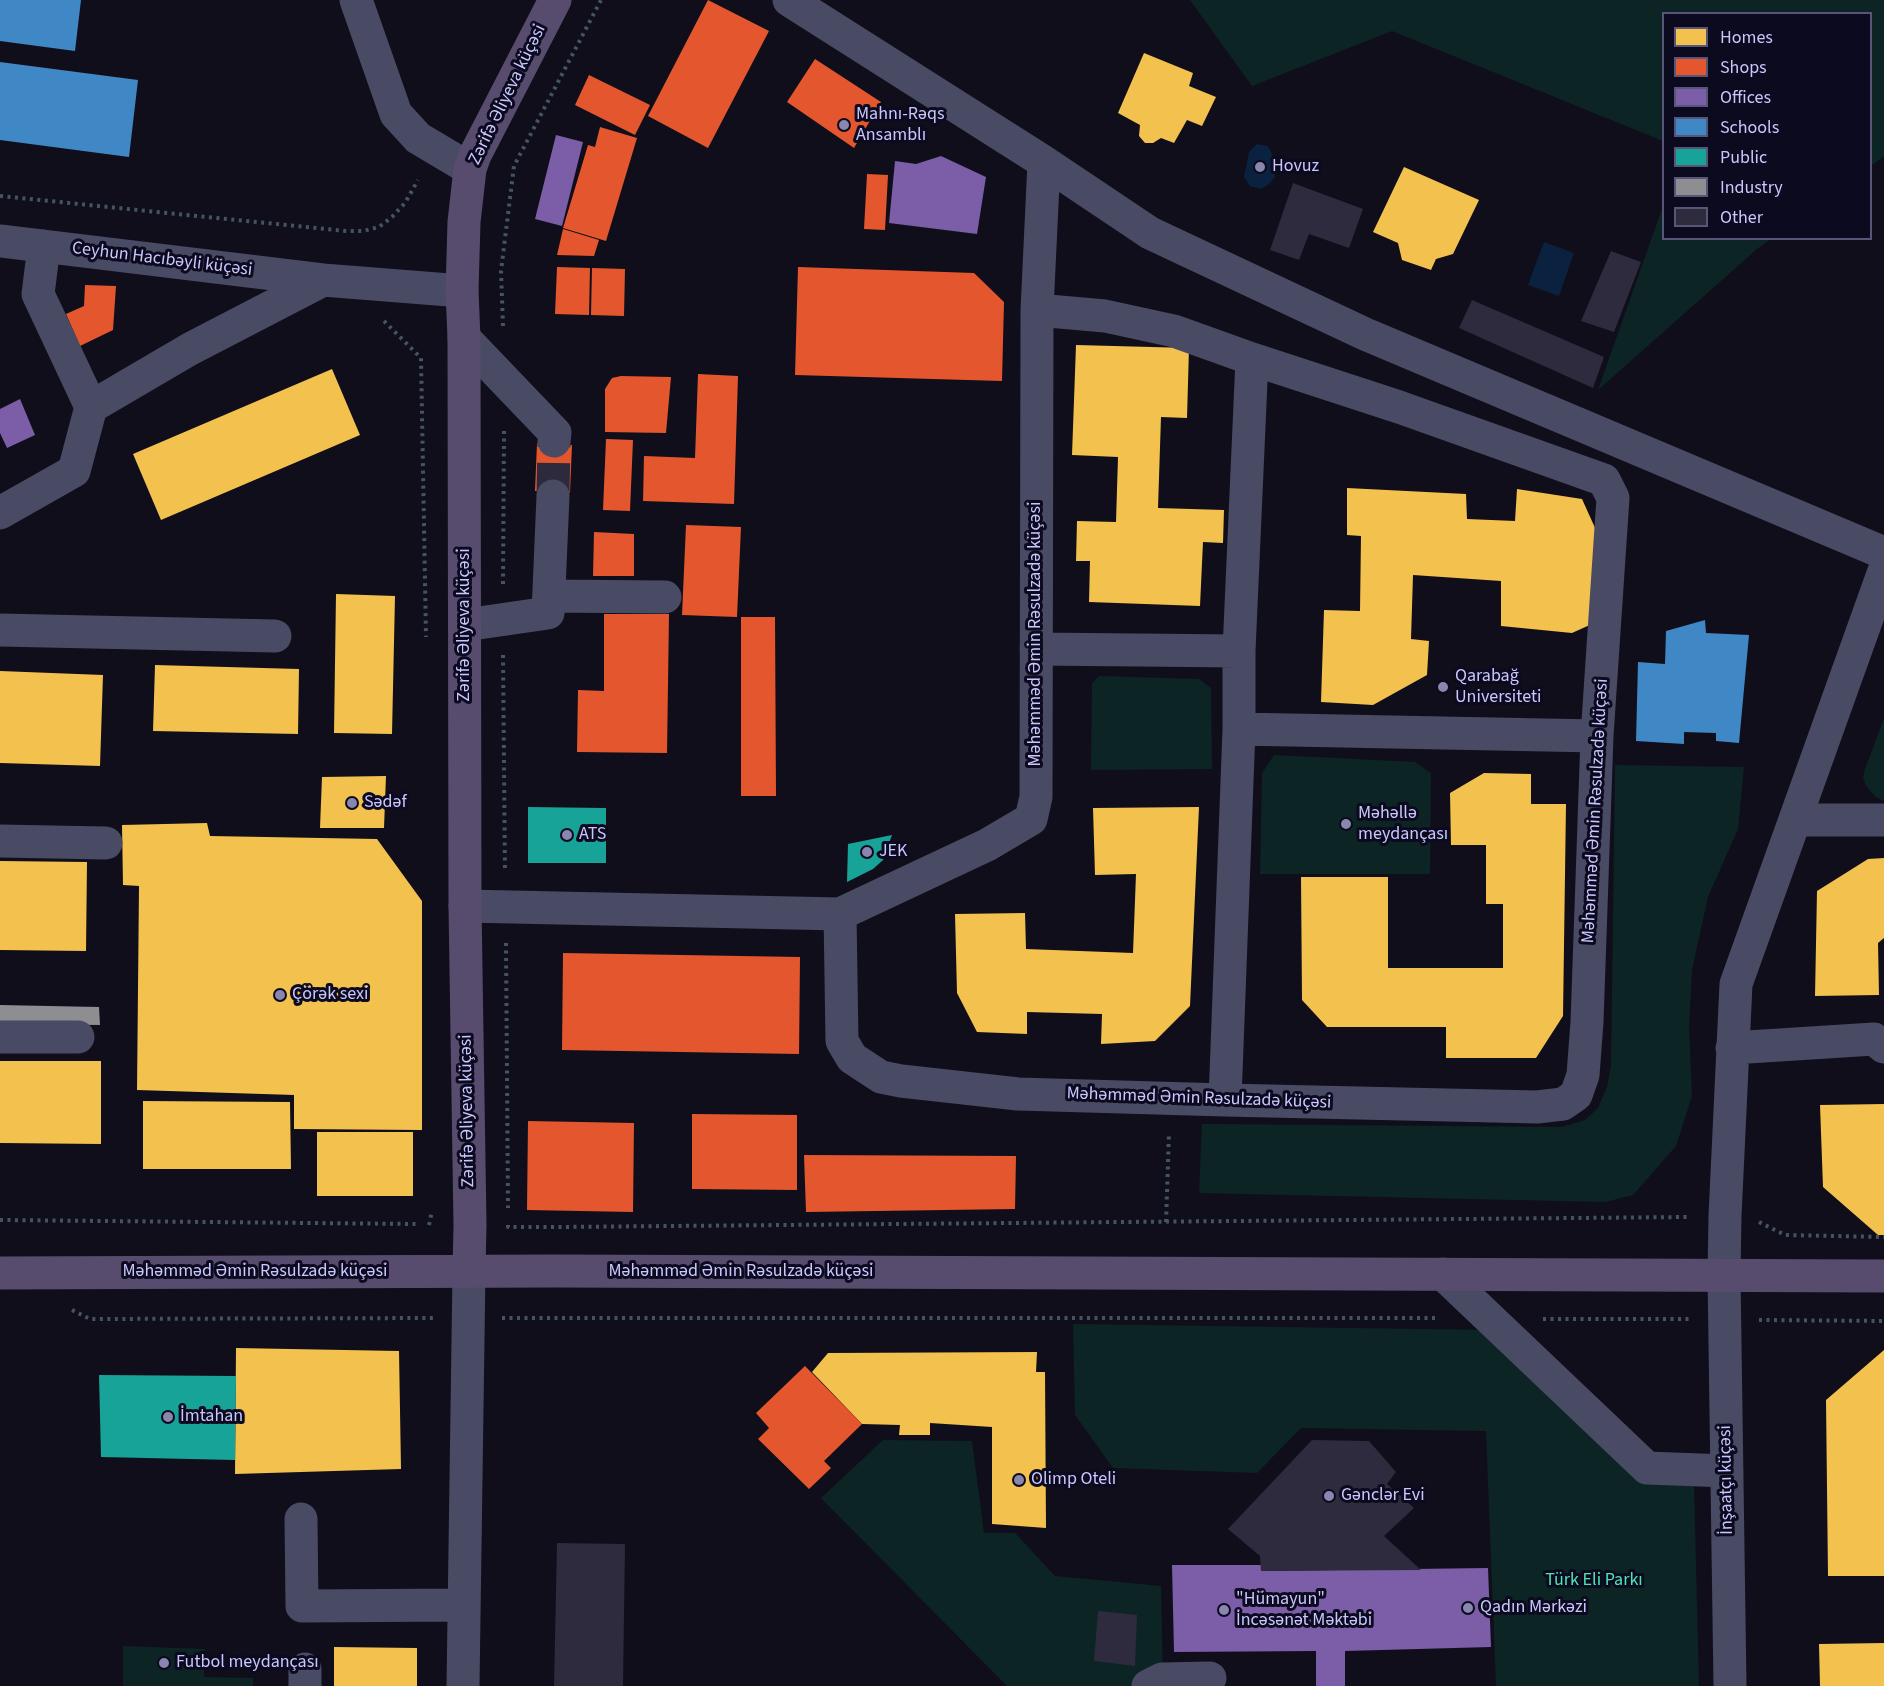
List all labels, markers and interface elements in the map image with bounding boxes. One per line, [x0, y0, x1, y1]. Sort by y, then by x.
legend [1662, 12, 1872, 240]
street label: Zərifə Əliyeva küçəsi [465, 21, 551, 169]
text: Homes [1720, 25, 1773, 50]
text: Shops [1720, 55, 1767, 80]
text: Offices [1720, 85, 1771, 110]
place label: Mahnı-Rəqs Ansamblı [856, 104, 945, 146]
text: Schools [1720, 115, 1779, 140]
marker: Mahnı-Rəqs Ansamblı [837, 118, 851, 132]
text: Public [1720, 145, 1767, 170]
place label: Hovuz [1272, 156, 1319, 178]
marker: Hovuz [1253, 160, 1267, 174]
text: Industry [1720, 175, 1783, 200]
text: Other [1720, 205, 1763, 230]
street label: Ceyhun Hacıbəyli küçəsi [71, 238, 253, 282]
street label: Məhəmməd Əmin Rəsulzadə küçəsi [1025, 502, 1047, 766]
street label: Zərifə Əliyeva küçəsi [454, 548, 476, 702]
place label: Qarabağ Universiteti [1455, 666, 1541, 708]
street label: Məhəmməd Əmin Rəsulzadə küçəsi [1578, 678, 1614, 944]
marker: Qarabağ Universiteti [1436, 680, 1450, 694]
place label: Sədəf [364, 792, 407, 814]
marker: Sədəf [345, 796, 359, 810]
place label: Məhəllə meydançası [1358, 803, 1448, 846]
marker: Məhəllə meydançası [1339, 817, 1353, 831]
place label: ATS [579, 824, 606, 846]
marker: ATS [560, 828, 574, 842]
place label: JEK [879, 841, 908, 863]
marker: JEK [860, 845, 874, 859]
place label: Çörək sexi [292, 984, 369, 1006]
marker: Çörək sexi [273, 988, 287, 1002]
street label: Zərifə Əliyeva küçəsi [456, 1034, 480, 1188]
street label: Məhəmməd Əmin Rəsulzadə küçəsi [1066, 1084, 1332, 1114]
street label: Məhəmməd Əmin Rəsulzadə küçəsi [123, 1261, 387, 1283]
street label: Məhəmməd Əmin Rəsulzadə küçəsi [609, 1261, 873, 1283]
place label: İmtahan [180, 1406, 243, 1428]
marker: İmtahan [161, 1410, 175, 1424]
street label: İnşaatçı küçəsi [1715, 1425, 1739, 1535]
place label: Olimp Oteli [1031, 1469, 1116, 1491]
marker: Olimp Oteli [1012, 1473, 1026, 1487]
place label: Gənclər Evi [1341, 1485, 1425, 1507]
marker: Gənclər Evi [1322, 1489, 1336, 1503]
park label: Türk Eli Parkı [1545, 1570, 1643, 1592]
place label: "Hümayun" İncəsənət Məktəbi [1236, 1589, 1372, 1632]
place label: Qadın Mərkəzi [1480, 1597, 1587, 1619]
marker: Qadın Mərkəzi [1461, 1601, 1475, 1615]
marker: "Hümayun" İncəsənət Məktəbi [1217, 1603, 1231, 1617]
place label: Futbol meydançası [176, 1652, 319, 1674]
marker: Futbol meydançası [157, 1656, 171, 1670]

